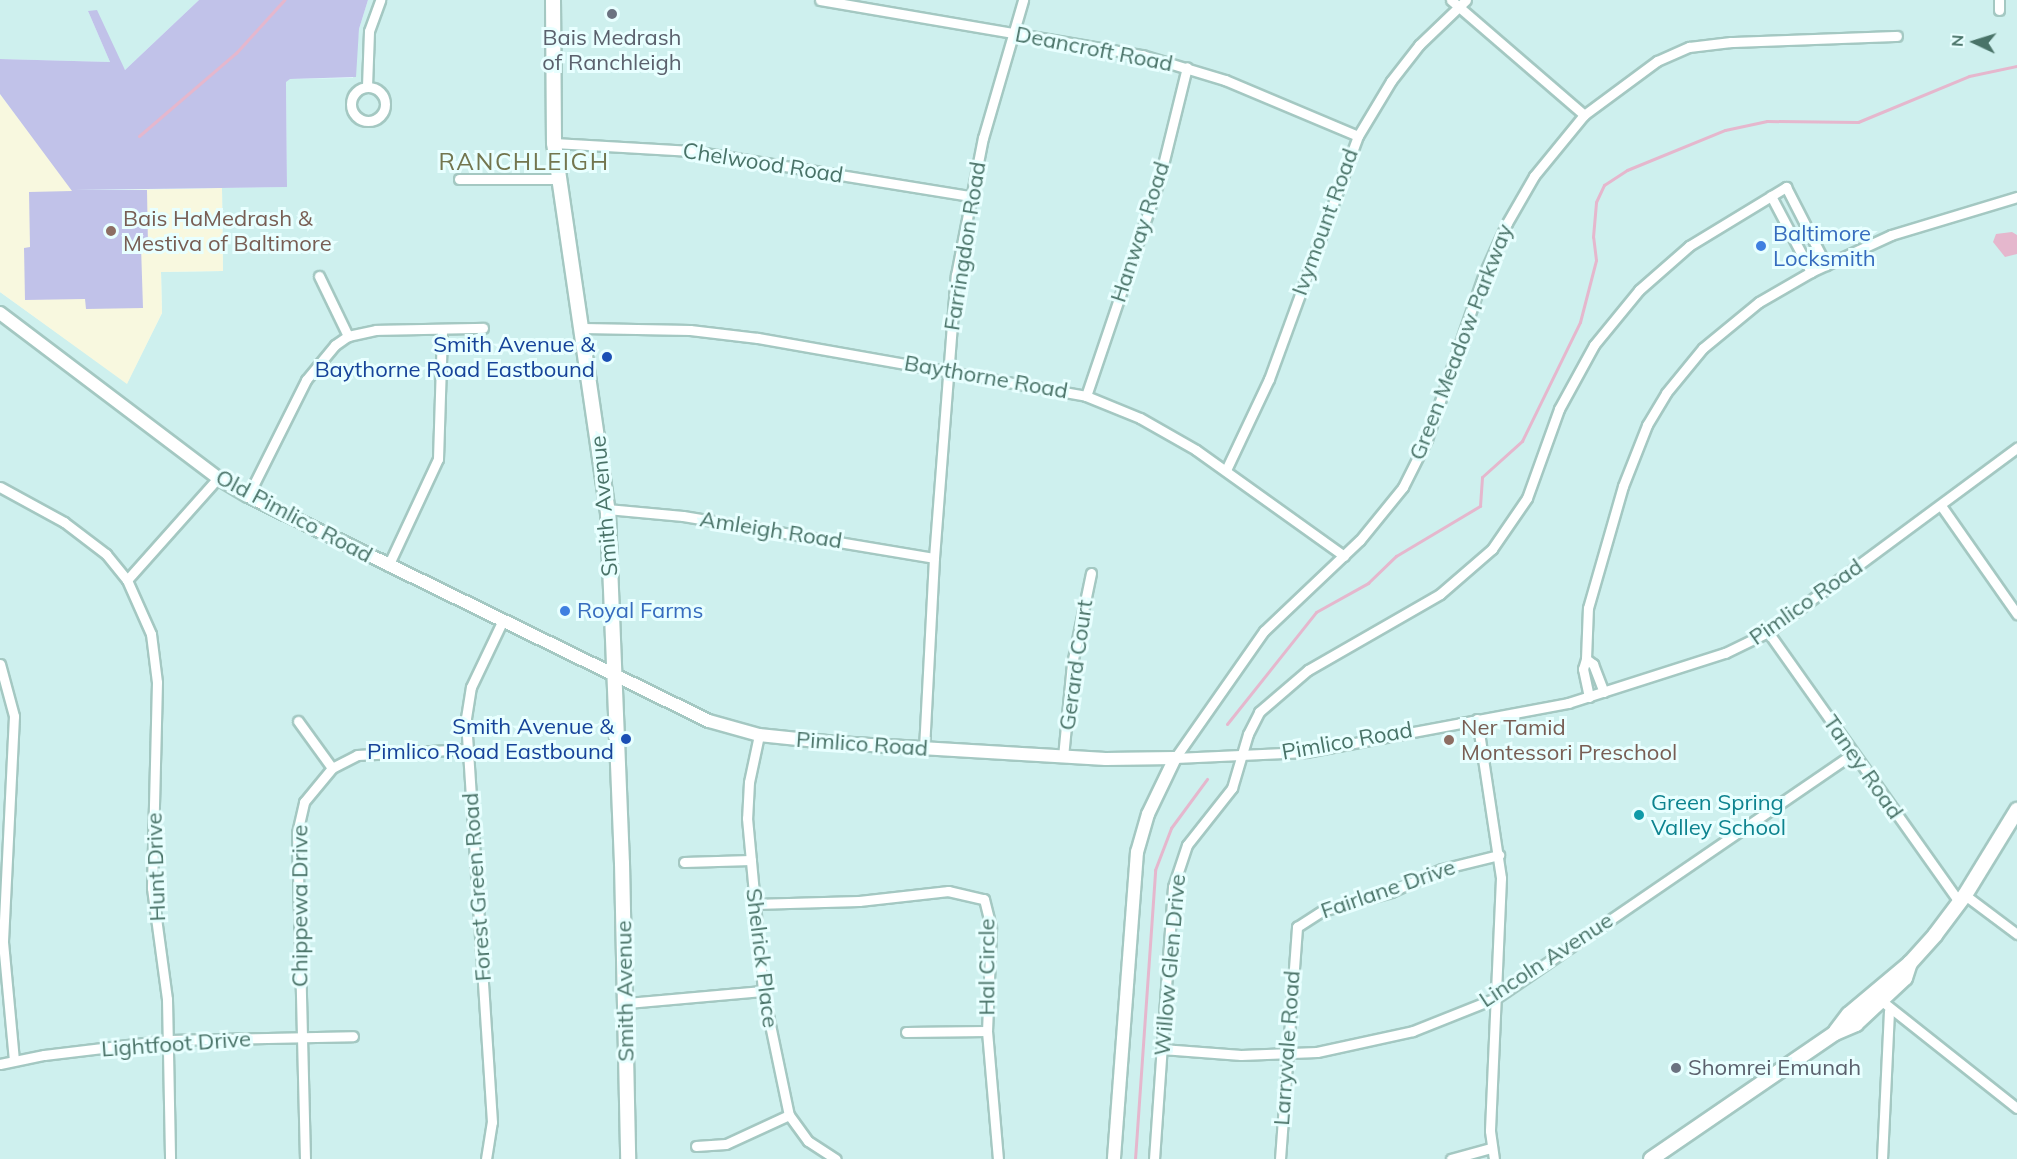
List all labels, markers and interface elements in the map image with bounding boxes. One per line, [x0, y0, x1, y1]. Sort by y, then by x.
marker: Bais Medrash of Ranchleigh [605, 7, 619, 21]
north arrow [1945, 12, 2005, 72]
street label: Deancroft Road [1013, 21, 1175, 77]
place label: Bais Medrash of Ranchleigh [542, 24, 682, 76]
text: N [1947, 34, 1967, 47]
street label: Chelwood Road [681, 137, 845, 189]
street label: Ivymount Road [1286, 145, 1364, 299]
district label: RANCHLEIGH [438, 148, 610, 176]
street label: Hanway Road [1105, 158, 1175, 306]
street label: Farringdon Road [939, 160, 991, 332]
place label: Bais HaMedrash & Mestiva of Baltimore [123, 205, 332, 256]
street label: Green Meadow Parkway [1404, 220, 1518, 464]
place label: Baltimore Locksmith [1773, 220, 1876, 272]
marker: Bais HaMedrash & Mestiva of Baltimore [104, 224, 118, 238]
marker: Baltimore Locksmith [1754, 239, 1768, 253]
place label: Smith Avenue & Baythorne Road Eastbound [315, 331, 595, 382]
marker: Smith Avenue & Baythorne Road Eastbound [600, 350, 614, 364]
street label: Baythorne Road [902, 350, 1070, 404]
street label: Smith Avenue [585, 435, 623, 577]
street label: Old Pimlico Road [211, 464, 377, 568]
street label: Amleigh Road [698, 506, 844, 554]
street label: Pimlico Road [1744, 553, 1868, 651]
place label: Royal Farms [577, 598, 703, 624]
street label: Gerard Court [1054, 598, 1098, 732]
marker: Royal Farms [558, 604, 572, 618]
street label: Taney Road [1818, 710, 1908, 824]
place label: Smith Avenue & Pimlico Road Eastbound [367, 713, 614, 764]
place label: Ner Tamid Montessori Preschool [1461, 714, 1677, 766]
street label: Pimlico Road [1280, 717, 1414, 765]
street label: Pimlico Road [795, 726, 929, 762]
marker: Smith Avenue & Pimlico Road Eastbound [619, 732, 633, 746]
marker: Ner Tamid Montessori Preschool [1442, 733, 1456, 747]
place label: Green Spring Valley School [1651, 789, 1786, 840]
street label: Forest Green Road [457, 792, 497, 982]
marker: Green Spring Valley School [1632, 808, 1646, 822]
street label: Hunt Drive [141, 812, 171, 922]
street label: Chippewa Drive [287, 825, 313, 987]
street label: Fairlane Drive [1317, 854, 1459, 924]
street label: Willow Glen Drive [1149, 873, 1191, 1057]
street label: Shelrick Place [740, 887, 784, 1029]
street label: Lincoln Avenue [1474, 907, 1618, 1013]
street label: Hal Circle [974, 918, 1000, 1016]
street label: Smith Avenue [611, 920, 639, 1062]
street label: Larryvale Road [1268, 970, 1306, 1126]
street label: Lightfoot Drive [100, 1026, 252, 1062]
place label: Shomrei Emunah [1688, 1055, 1861, 1081]
marker: Shomrei Emunah [1669, 1061, 1683, 1075]

